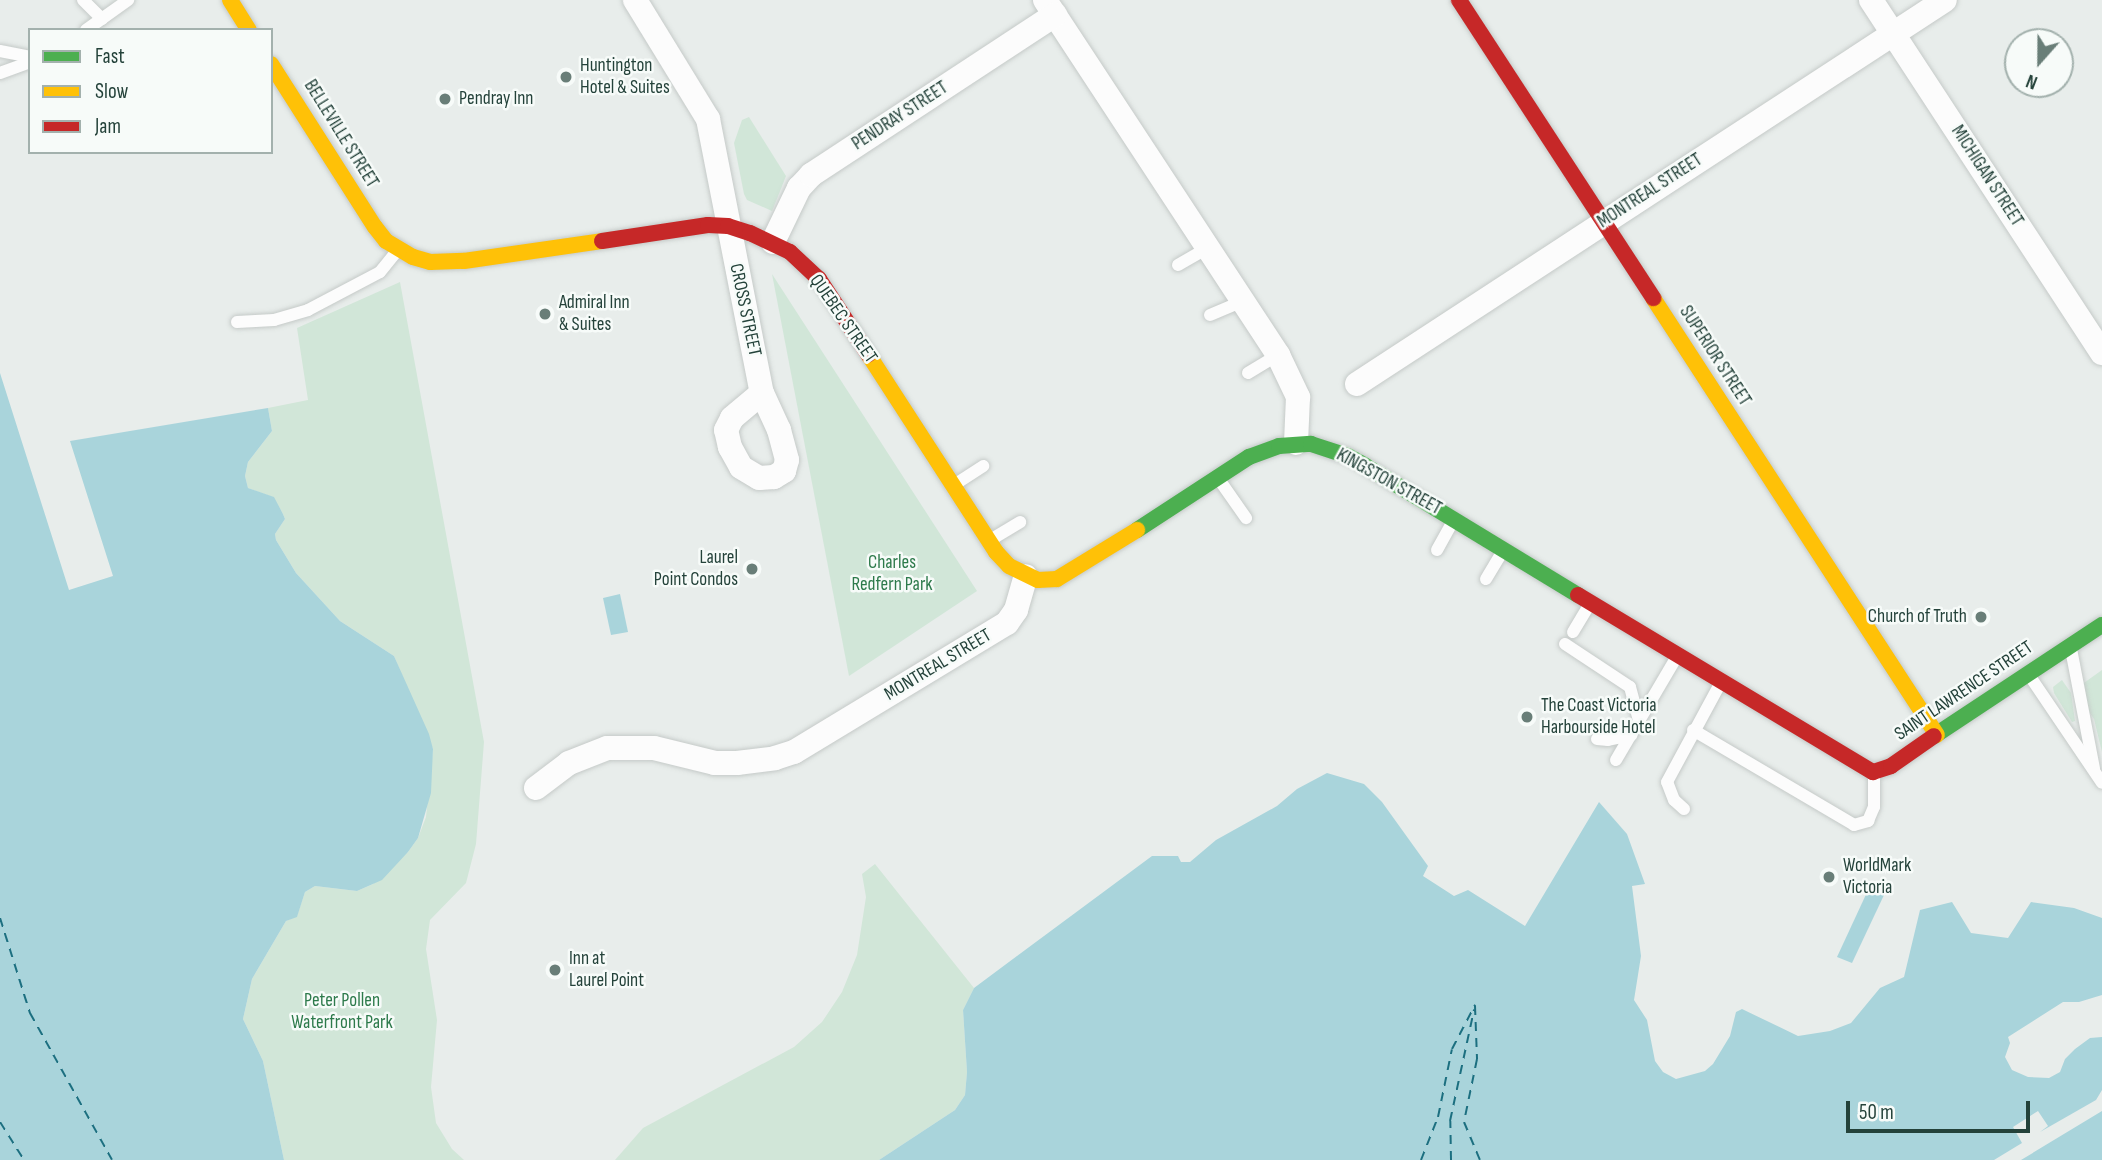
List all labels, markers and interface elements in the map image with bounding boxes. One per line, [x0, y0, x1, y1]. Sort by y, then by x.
legend [28, 28, 273, 154]
north arrow [2004, 28, 2074, 98]
text: Fast [95, 44, 125, 69]
place label: Huntington Hotel & Suites [580, 55, 670, 99]
marker: Huntington Hotel & Suites [558, 69, 574, 85]
text: N [2023, 69, 2041, 94]
street label: BELLEVILLE STREET [299, 76, 383, 192]
street label: PENDRAY STREET [848, 77, 952, 155]
text: Slow [95, 79, 128, 104]
place label: Pendray Inn [459, 88, 533, 110]
marker: Pendray Inn [437, 91, 453, 107]
text: Jam [95, 114, 121, 139]
street label: MICHIGAN STREET [1946, 121, 2028, 231]
street label: MONTREAL STREET [1593, 149, 1707, 233]
street label: CROSS STREET [724, 262, 766, 358]
street label: QUEBEC STREET [804, 270, 882, 368]
place label: Admiral Inn & Suites [559, 292, 630, 336]
street label: SUPERIOR STREET [1674, 302, 1756, 410]
marker: Admiral Inn & Suites [537, 306, 553, 322]
street label: KINGSTON STREET [1332, 444, 1446, 520]
place label: Laurel Point Condos [654, 547, 738, 591]
park label: Charles Redfern Park [851, 552, 933, 596]
marker: Laurel Point Condos [744, 561, 760, 577]
place label: Church of Truth [1868, 606, 1967, 628]
marker: Church of Truth [1973, 609, 1989, 625]
street label: MONTREAL STREET [880, 624, 996, 706]
street label: SAINT LAWRENCE STREET [1890, 636, 2038, 746]
place label: The Coast Victoria Harbourside Hotel [1541, 695, 1657, 739]
marker: The Coast Victoria Harbourside Hotel [1519, 709, 1535, 725]
place label: WorldMark Victoria [1843, 855, 1911, 899]
marker: WorldMark Victoria [1821, 869, 1837, 885]
place label: Inn at Laurel Point [569, 948, 644, 992]
marker: Inn at Laurel Point [547, 962, 563, 978]
park label: Peter Pollen Waterfront Park [291, 990, 393, 1034]
scale bar [1850, 1086, 2034, 1130]
text: 50 m [1859, 1100, 1894, 1125]

